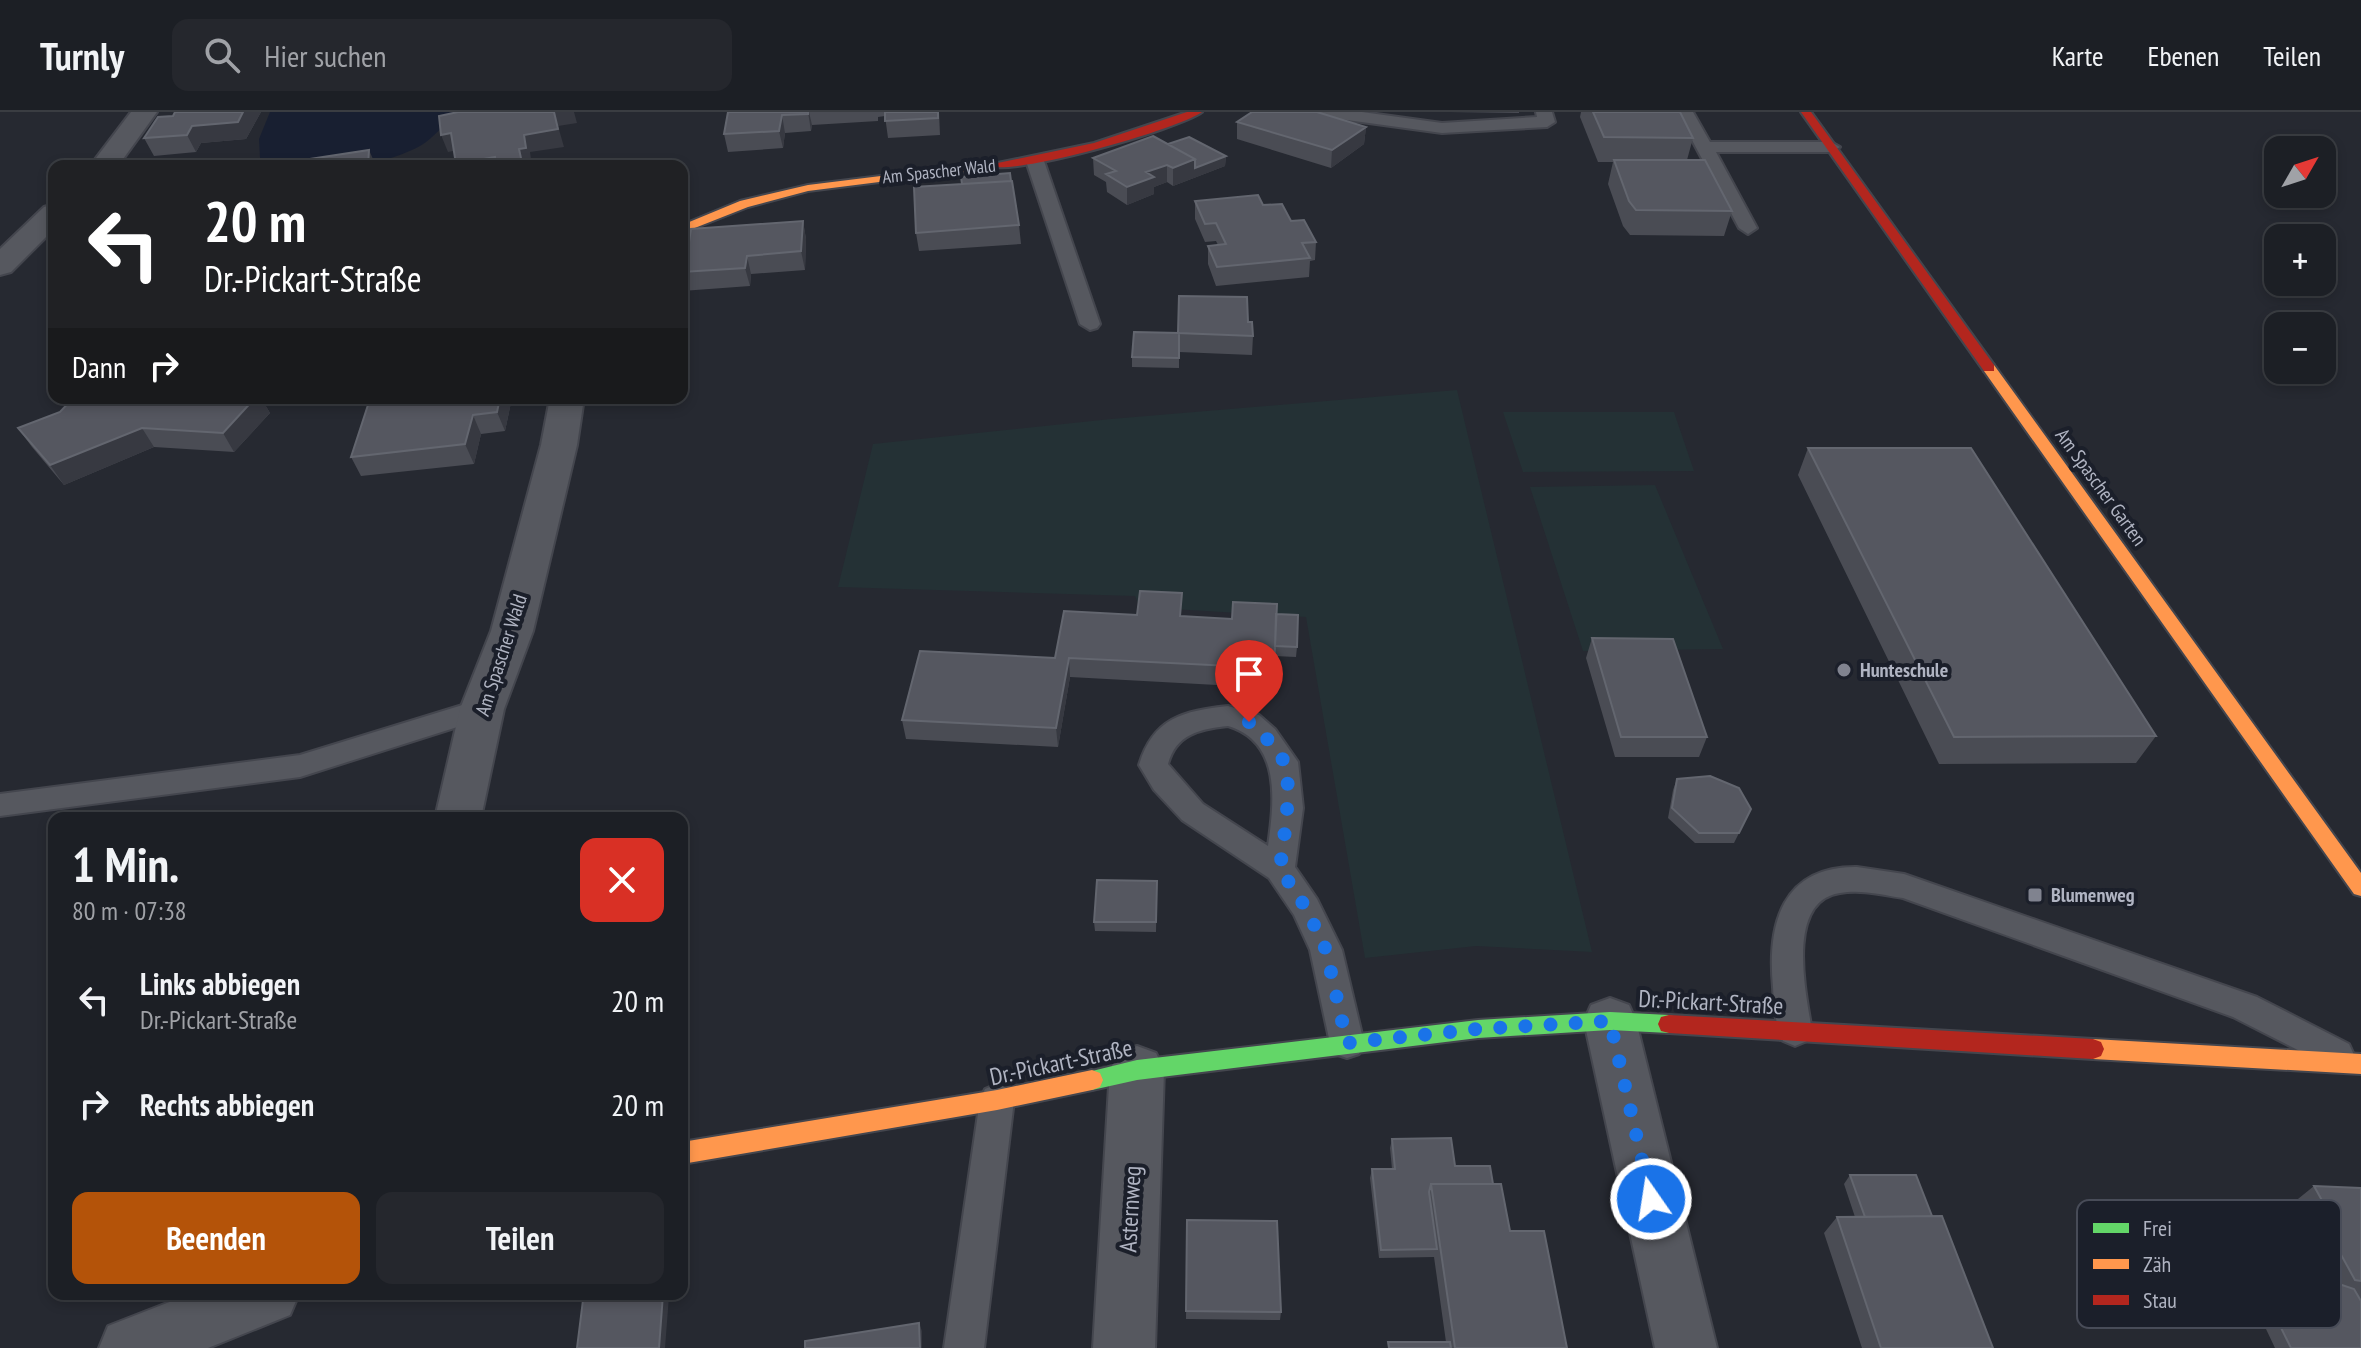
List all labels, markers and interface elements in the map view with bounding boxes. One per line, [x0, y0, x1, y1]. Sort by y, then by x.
search box [172, 19, 732, 91]
text: Turnly [40, 31, 124, 80]
icon: search [200, 33, 244, 77]
text: Hier suchen [264, 36, 387, 75]
text: Karte [2052, 37, 2103, 74]
text: Ebenen [2147, 37, 2219, 74]
text: Teilen [2263, 37, 2321, 74]
north arrow [2264, 136, 2336, 208]
map controls [2264, 136, 2336, 384]
street label: Am Spascher Wald [881, 154, 997, 188]
text: 20 m [204, 185, 306, 257]
icon: left [72, 192, 176, 296]
button: + [2264, 224, 2336, 296]
text: Dr.-Pickart-Straße [204, 255, 422, 302]
button: − [2264, 312, 2336, 384]
icon: right [142, 344, 186, 388]
text: Dann [72, 347, 126, 386]
street label: Am Spascher Garten [2050, 423, 2152, 551]
street label: Am Spascher Wald [469, 591, 533, 719]
pin [1215, 640, 1283, 722]
icon: arrive [1227, 652, 1271, 696]
place label: Hunteschule [1860, 657, 1948, 683]
marker: Hunteschule [1835, 661, 1853, 679]
text: 1 Min. [72, 833, 179, 895]
button: close [580, 838, 664, 922]
place label: Blumenweg [2051, 882, 2135, 908]
marker: Blumenweg [2026, 886, 2044, 904]
text: 80 m · 07:38 [72, 894, 187, 927]
text: Links abbiegen [140, 964, 300, 1003]
icon: left [72, 978, 116, 1022]
text: 20 m [611, 981, 664, 1020]
street label: Dr.-Pickart-Straße [1638, 983, 1784, 1021]
text: Dr.-Pickart-Straße [140, 1003, 297, 1036]
street label: Dr.-Pickart-Straße [987, 1032, 1135, 1092]
icon: right [72, 1082, 116, 1126]
text: Rechts abbiegen [140, 1085, 314, 1124]
text: 20 m [611, 1085, 664, 1124]
position arrow [1609, 1157, 1693, 1241]
street label: Asternweg [1112, 1165, 1148, 1253]
button: Beenden [72, 1192, 360, 1284]
button: Teilen [376, 1192, 664, 1284]
legend [2077, 1200, 2341, 1328]
text: Frei [2143, 1214, 2172, 1242]
text: Zäh [2143, 1250, 2171, 1278]
text: Stau [2143, 1286, 2177, 1314]

